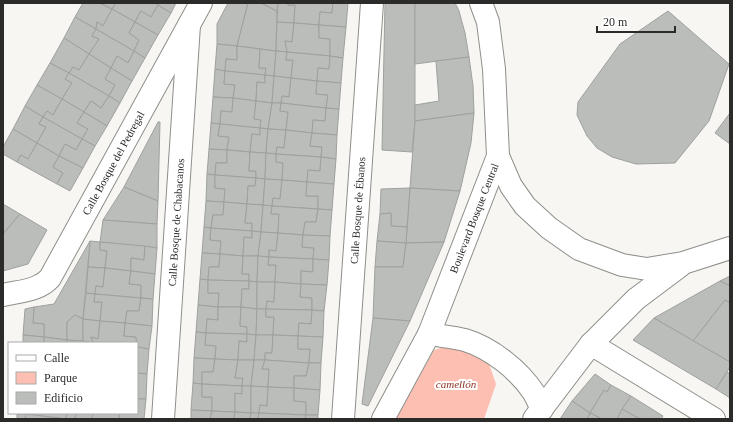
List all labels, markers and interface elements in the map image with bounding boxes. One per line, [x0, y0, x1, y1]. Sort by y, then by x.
scale bar [597, 8, 675, 34]
text: 20 m [603, 15, 628, 29]
street label: Calle Bosque del Pedregal [80, 109, 146, 217]
street label: Calle Bosque de Ébanos [348, 157, 367, 264]
street label: Calle Bosque de Chabacanos [166, 158, 186, 287]
street label: Boulevard Bosque Central [447, 161, 501, 275]
legend [8, 342, 138, 414]
text: Calle [44, 351, 69, 365]
text: Parque [44, 371, 77, 385]
park label: camellón [436, 378, 477, 390]
text: Edificio [44, 391, 83, 405]

